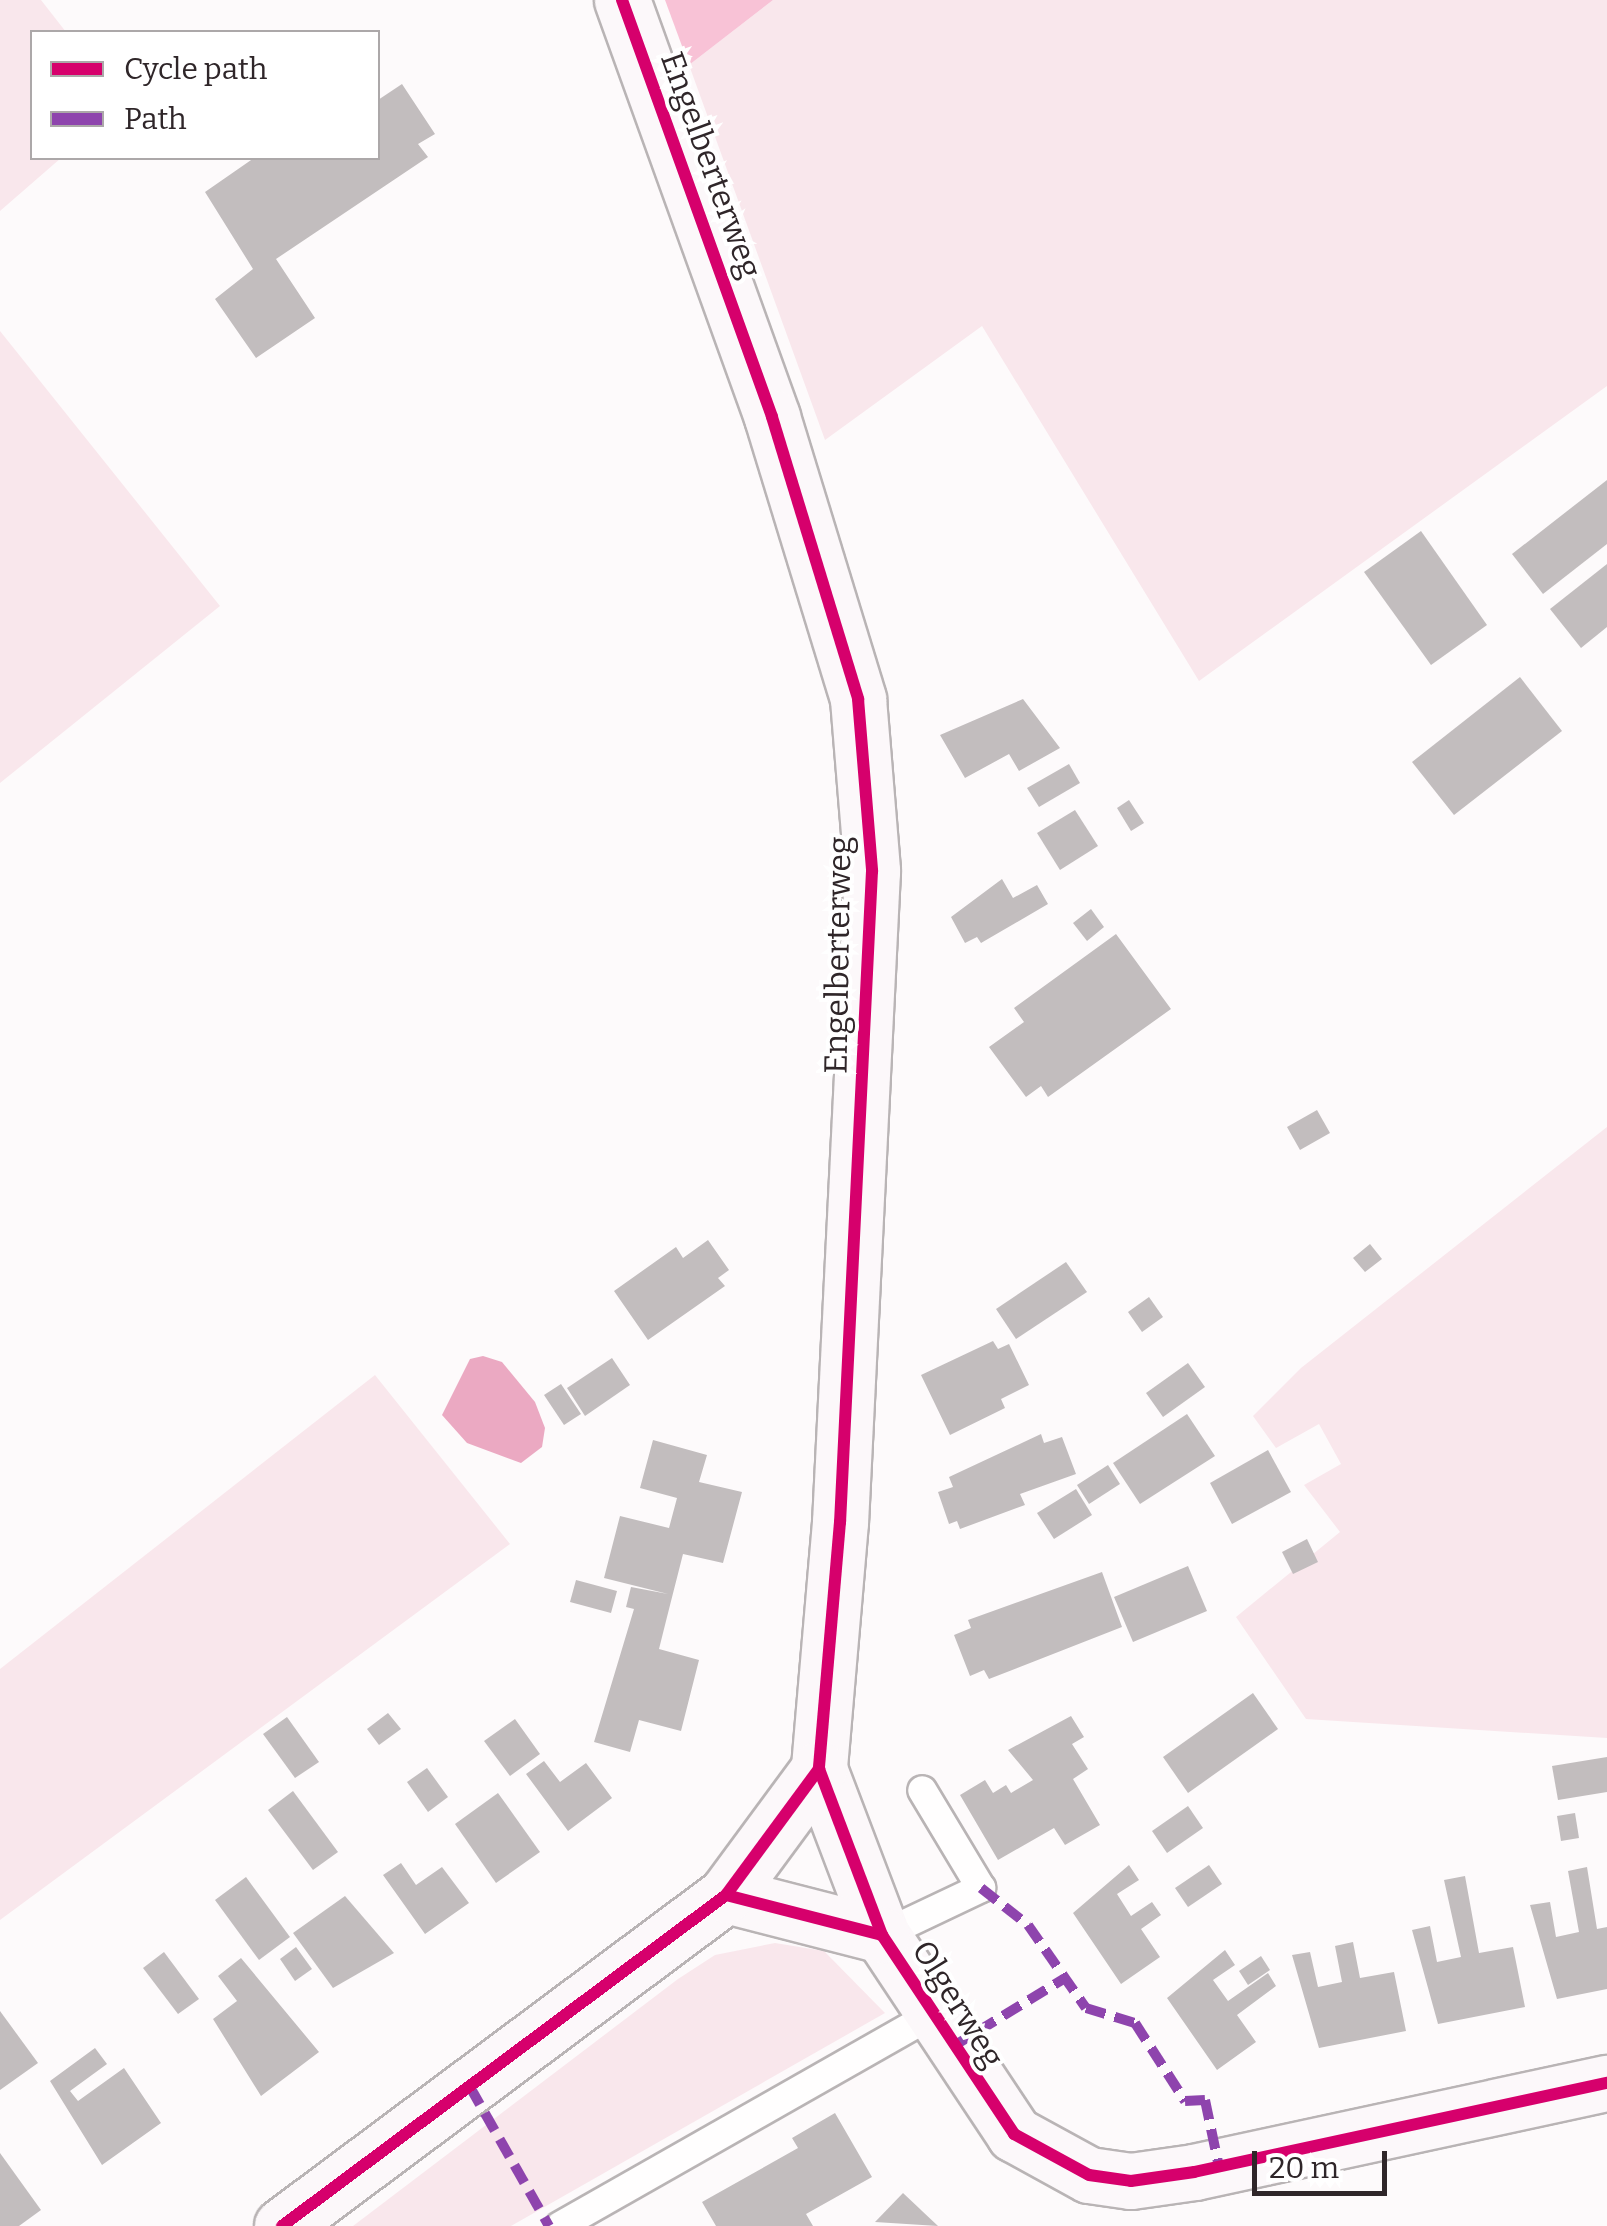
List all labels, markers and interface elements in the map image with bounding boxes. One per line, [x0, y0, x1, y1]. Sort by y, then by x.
legend [30, 30, 380, 160]
street label: Engelberterweg [652, 47, 770, 283]
text: Cycle path [124, 51, 267, 87]
text: Path [124, 101, 187, 137]
street label: Engelberterweg [817, 836, 859, 1074]
street label: Olgerweg [904, 1933, 1012, 2075]
scale bar [1257, 2131, 1392, 2193]
text: 20 m [1269, 2150, 1339, 2186]

